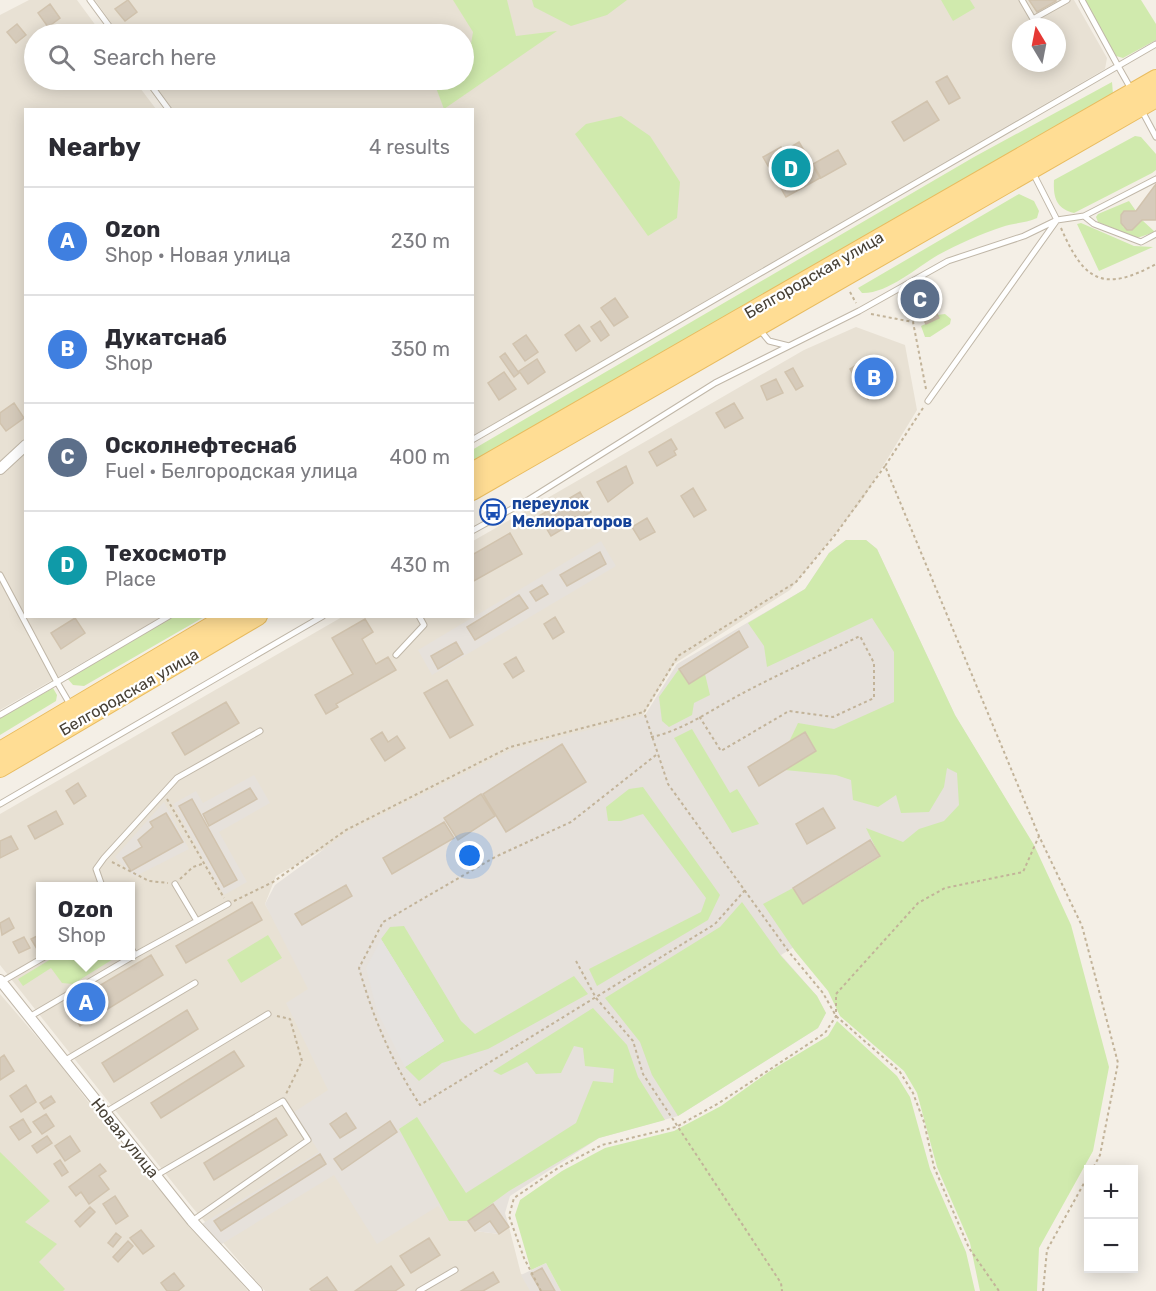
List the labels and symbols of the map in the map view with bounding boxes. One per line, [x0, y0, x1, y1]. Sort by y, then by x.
north arrow [1012, 18, 1066, 72]
pin: D [772, 146, 810, 190]
street label: Белгородская улица [741, 227, 887, 323]
pin: C [900, 276, 940, 322]
pin: B [854, 354, 894, 400]
place label: переулок Мелиораторов [512, 494, 632, 531]
bus stop icon: переулок Мелиораторов [478, 497, 508, 527]
street label: Белгородская улица [56, 644, 202, 740]
your location [455, 841, 484, 870]
pin: A [66, 980, 106, 1024]
street label: Новая улица [87, 1094, 163, 1182]

